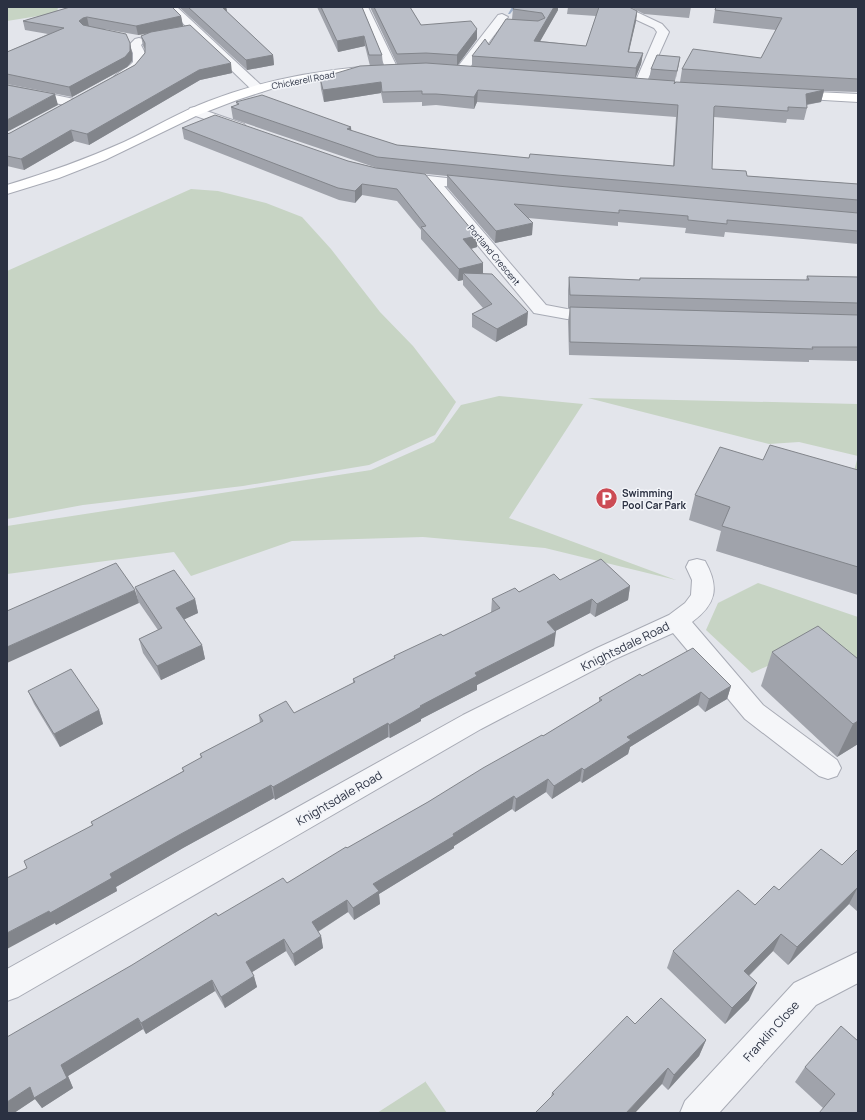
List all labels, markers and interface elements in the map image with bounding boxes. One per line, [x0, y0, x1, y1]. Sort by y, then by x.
street label: Chickerell Road [270, 67, 336, 93]
street label: Portland Crescent [465, 222, 524, 288]
parking icon: Swimming Pool Car Park [594, 486, 620, 512]
place label: Swimming Pool Car Park [622, 486, 687, 512]
street label: Knightsdale Road [578, 617, 672, 675]
street label: Knightsdale Road [293, 766, 385, 830]
street label: Franklin Close [739, 997, 803, 1065]

